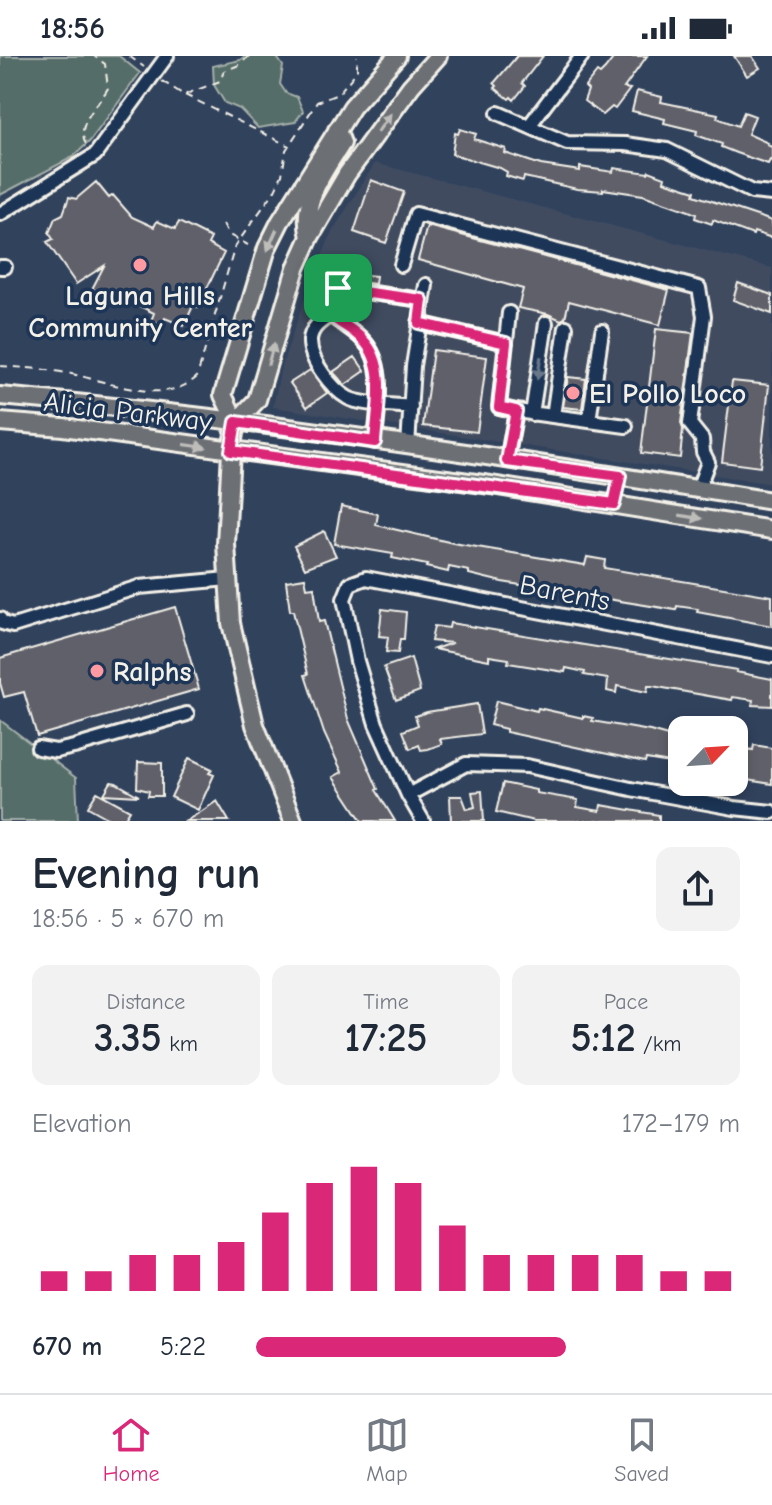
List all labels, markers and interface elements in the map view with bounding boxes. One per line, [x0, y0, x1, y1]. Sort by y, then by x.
text: 18:56 [40, 11, 105, 46]
one-way arrow [376, 112, 391, 133]
one-way arrow [265, 228, 279, 251]
pin [304, 254, 372, 322]
marker: Laguna Hills Community Center [131, 256, 149, 274]
icon: arrive [316, 266, 360, 310]
place label: Laguna Hills Community Center [28, 280, 253, 344]
one-way arrow [265, 342, 278, 366]
one-way arrow [532, 356, 545, 381]
place label: El Pollo Loco [589, 378, 746, 410]
marker: El Pollo Loco [564, 384, 582, 402]
street label: Alicia Parkway [42, 386, 214, 438]
one-way arrow [183, 440, 208, 453]
one-way arrow [679, 511, 704, 523]
street label: Barents [517, 569, 613, 617]
place label: Ralphs [113, 656, 192, 688]
marker: Ralphs [88, 662, 106, 680]
north arrow [668, 716, 748, 796]
map controls [668, 716, 748, 796]
button: share [656, 847, 740, 931]
text: Evening run [32, 848, 260, 899]
text: 18:56 · 5 × 670 m [32, 904, 224, 934]
text: Distance [107, 989, 185, 1015]
text: Time [363, 989, 409, 1015]
text: Pace [604, 989, 648, 1015]
text: 3.35 [94, 1015, 162, 1061]
text: 17:25 [344, 1015, 428, 1061]
text: 5:12 [571, 1015, 636, 1061]
text: km [162, 1031, 198, 1057]
text: /km [636, 1031, 681, 1057]
text: Elevation [32, 1109, 132, 1139]
text: 172–179 m [622, 1109, 740, 1139]
text: 670 m [32, 1332, 102, 1362]
text: 5:22 [160, 1332, 206, 1362]
tab: Home [103, 1413, 159, 1487]
tab: Map [365, 1413, 409, 1487]
tab: Saved [614, 1413, 669, 1487]

